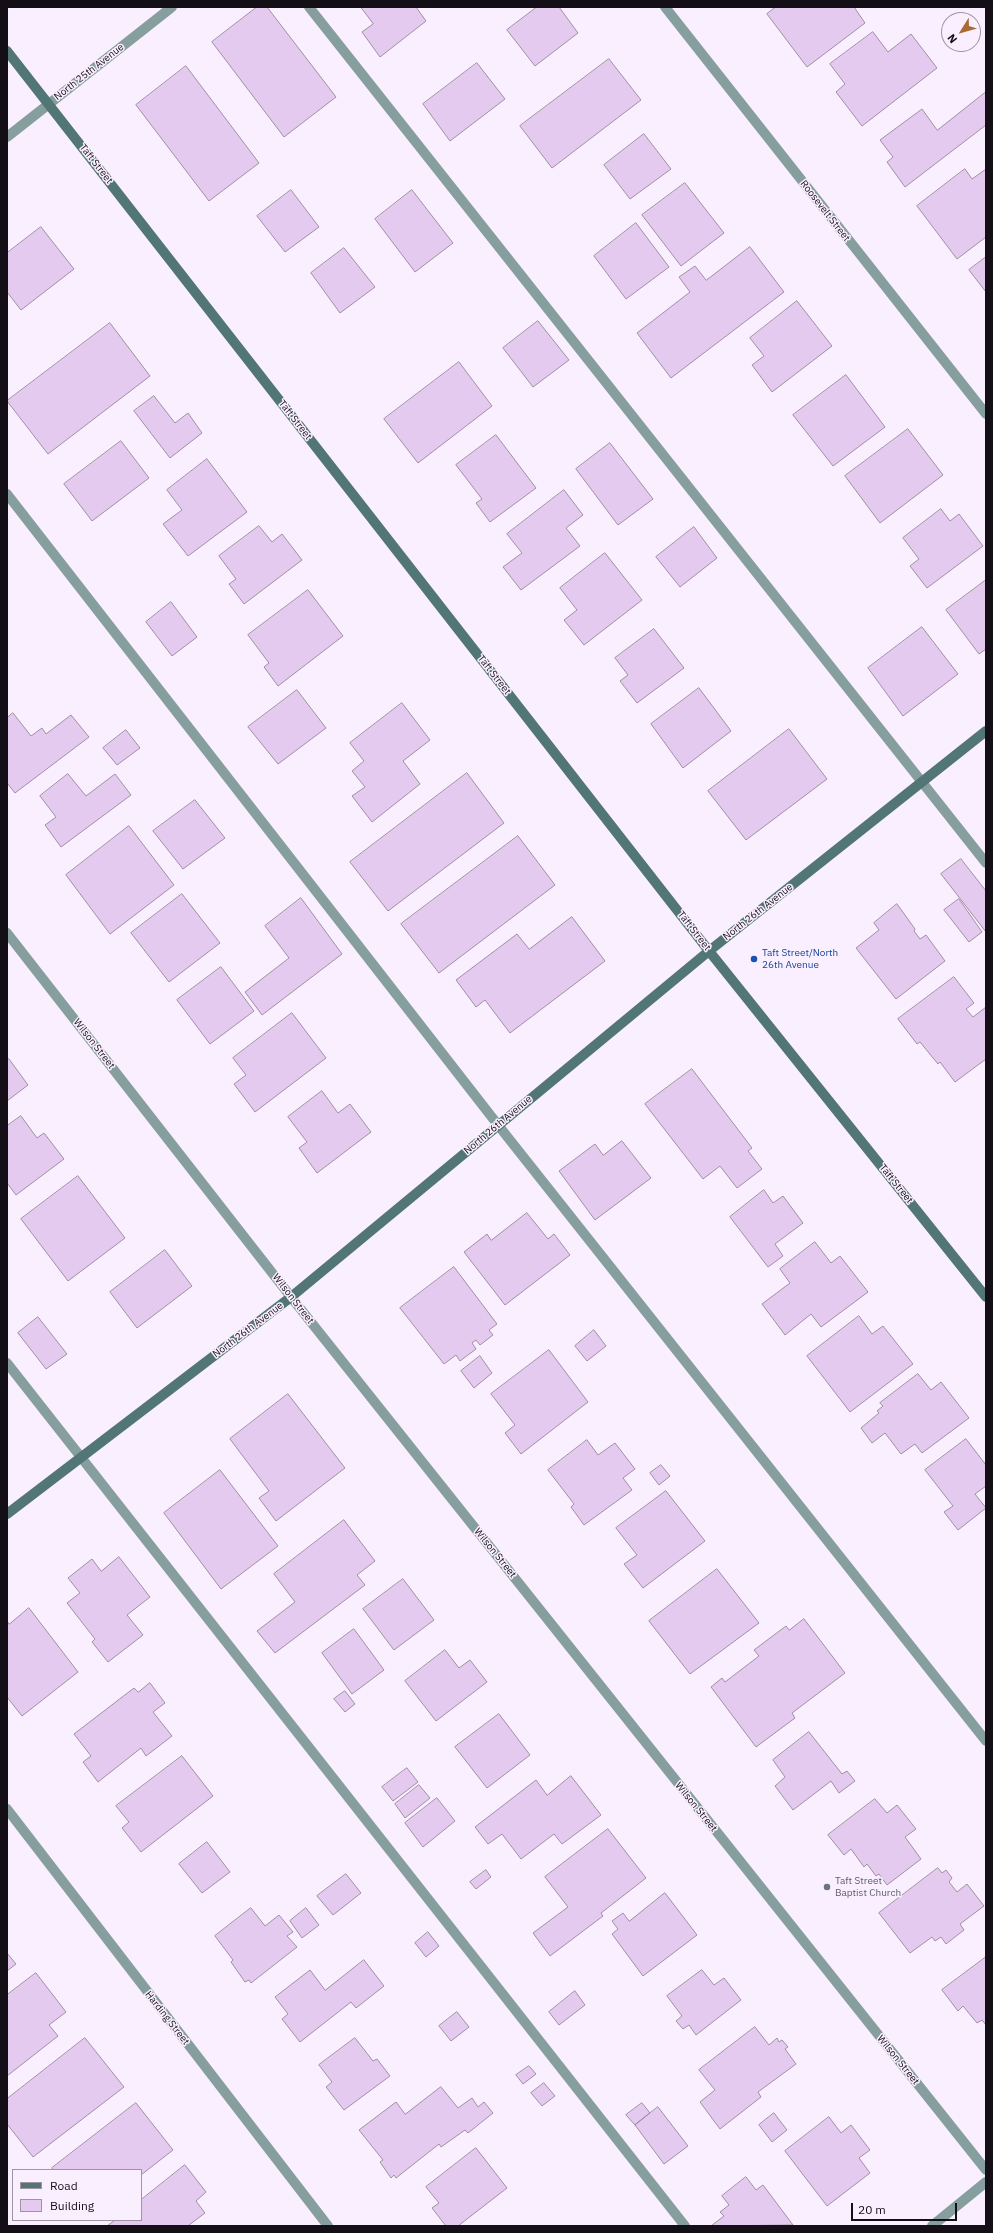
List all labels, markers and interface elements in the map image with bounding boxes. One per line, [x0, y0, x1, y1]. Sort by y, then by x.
north arrow [941, 12, 981, 52]
text: N [944, 31, 960, 46]
street label: North 25th Avenue [52, 41, 126, 103]
street label: Taft Street [77, 142, 115, 186]
street label: Roosevelt Street [797, 178, 853, 244]
street label: Taft Street [276, 398, 314, 442]
street label: Taft Street [475, 653, 513, 697]
street label: North 26th Avenue [721, 881, 795, 943]
street label: Taft Street [675, 909, 713, 953]
place label: Taft Street/North 26th Avenue [762, 947, 838, 970]
marker: Taft Street/North 26th Avenue [749, 954, 759, 964]
street label: Wilson Street [71, 1017, 117, 1071]
street label: North 26th Avenue [462, 1093, 534, 1157]
street label: Taft Street [877, 1162, 915, 1206]
street label: Wilson Street [270, 1272, 316, 1326]
street label: North 26th Avenue [210, 1300, 286, 1360]
street label: Wilson Street [471, 1526, 519, 1580]
street label: Wilson Street [672, 1780, 720, 1834]
place label: Taft Street Baptist Church [835, 1875, 901, 1898]
marker: Taft Street Baptist Church [822, 1882, 832, 1892]
street label: Harding Street [142, 1989, 192, 2047]
street label: Wilson Street [874, 2033, 922, 2087]
legend [12, 2169, 142, 2221]
text: Road [50, 2178, 78, 2193]
scale bar [853, 2195, 959, 2221]
text: Building [50, 2198, 94, 2213]
text: 20 m [858, 2202, 886, 2217]

